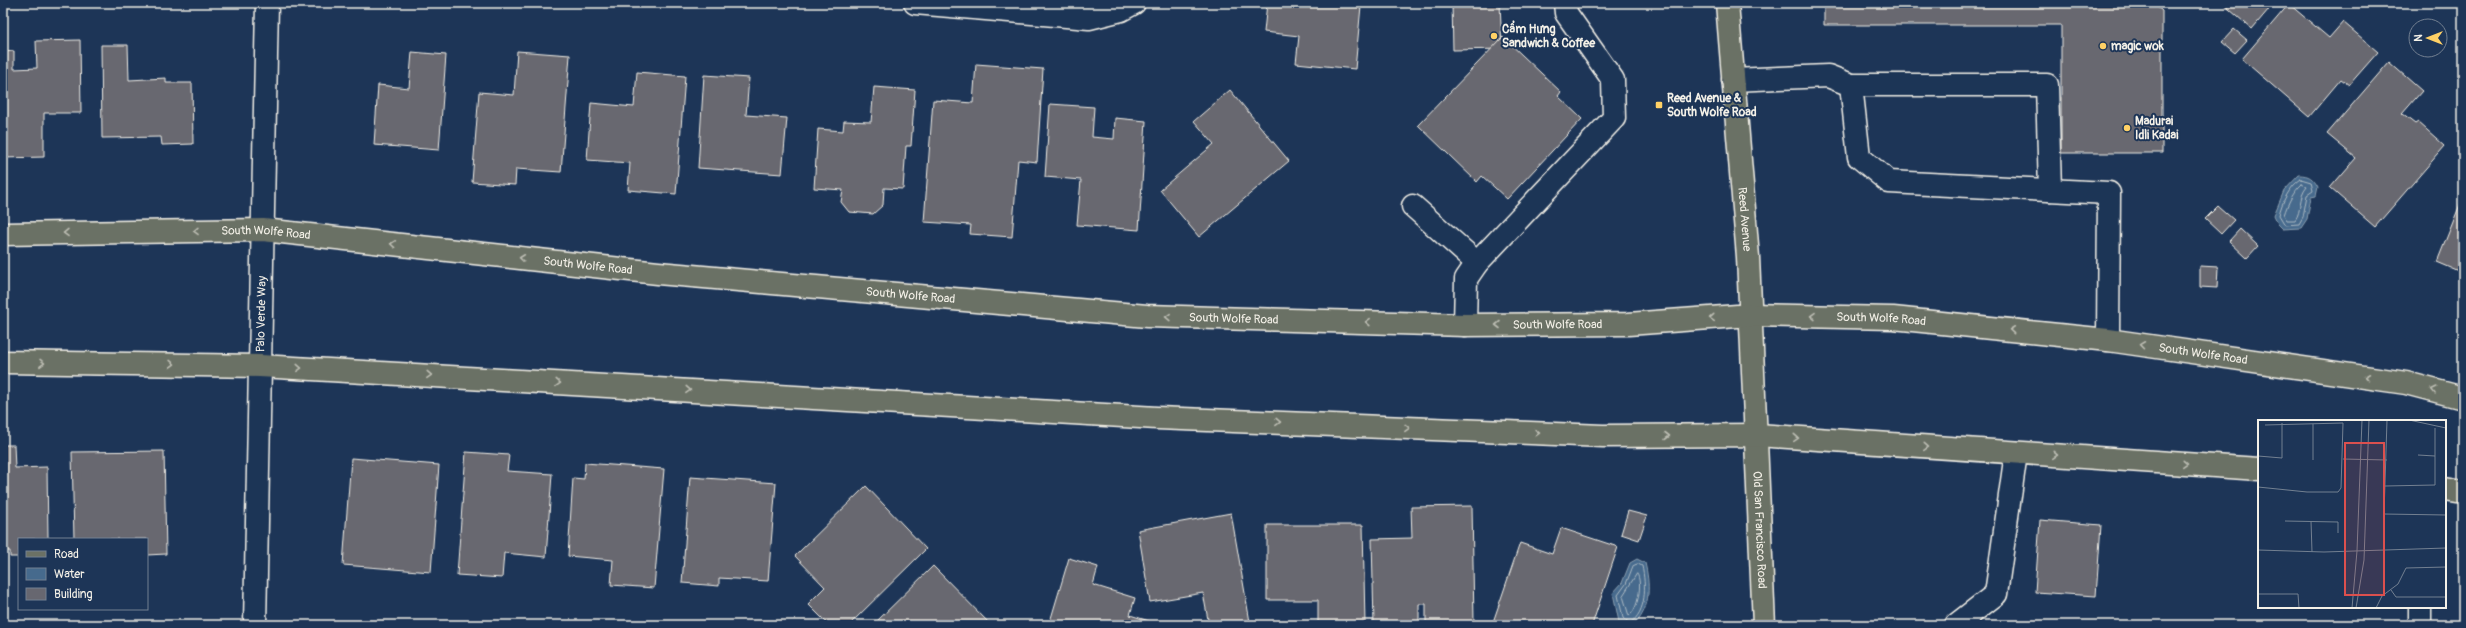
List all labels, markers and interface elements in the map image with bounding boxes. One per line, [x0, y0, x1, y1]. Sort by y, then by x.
north arrow [2408, 18, 2448, 58]
place label: Cẩm Hưng Sandwich & Coffee [1502, 20, 1596, 51]
marker: Cẩm Hưng Sandwich & Coffee [1489, 31, 1499, 41]
text: N [2412, 34, 2425, 42]
place label: magic wok [2111, 39, 2165, 54]
marker: magic wok [2098, 41, 2108, 51]
place label: Reed Avenue & South Wolfe Road [1667, 91, 1757, 120]
marker: Reed Avenue & South Wolfe Road [1654, 100, 1664, 110]
place label: Madurai Idli Kadai [2135, 114, 2178, 143]
marker: Madurai Idli Kadai [2122, 123, 2132, 133]
street label: Reed Avenue [1734, 187, 1755, 252]
street label: South Wolfe Road [221, 223, 311, 243]
one-way arrow [193, 227, 199, 235]
one-way arrow [63, 229, 69, 237]
one-way arrow [390, 240, 396, 249]
one-way arrow [519, 254, 525, 263]
street label: South Wolfe Road [543, 254, 634, 278]
street label: Palo Verde Way [253, 276, 270, 352]
street label: South Wolfe Road [865, 284, 956, 307]
street label: South Wolfe Road [1189, 310, 1279, 328]
street label: South Wolfe Road [1836, 310, 1927, 329]
one-way arrow [1810, 312, 1816, 320]
one-way arrow [1165, 313, 1171, 321]
one-way arrow [1709, 313, 1715, 322]
street label: South Wolfe Road [1513, 317, 1603, 333]
one-way arrow [1365, 318, 1371, 327]
one-way arrow [1495, 321, 1501, 329]
one-way arrow [2009, 326, 2015, 335]
street label: South Wolfe Road [2158, 340, 2249, 368]
one-way arrow [2138, 341, 2145, 350]
one-way arrow [39, 359, 45, 367]
one-way arrow [169, 360, 175, 369]
one-way arrow [296, 364, 302, 372]
one-way arrow [426, 371, 432, 380]
one-way arrow [2364, 373, 2370, 382]
one-way arrow [555, 379, 561, 387]
one-way arrow [685, 386, 691, 395]
one-way arrow [2431, 387, 2438, 395]
one-way arrow [1275, 418, 1281, 427]
inset map [2258, 420, 2446, 608]
one-way arrow [1404, 424, 1410, 432]
one-way arrow [1534, 429, 1540, 438]
one-way arrow [1664, 432, 1670, 440]
one-way arrow [1793, 434, 1799, 443]
one-way arrow [1923, 442, 1929, 451]
one-way arrow [2052, 451, 2058, 460]
one-way arrow [2182, 460, 2188, 469]
street label: Old San Francisco Road [1749, 471, 1769, 589]
legend [18, 538, 148, 610]
text: Road [54, 547, 79, 562]
text: Water [54, 567, 85, 582]
text: Building [54, 587, 93, 602]

